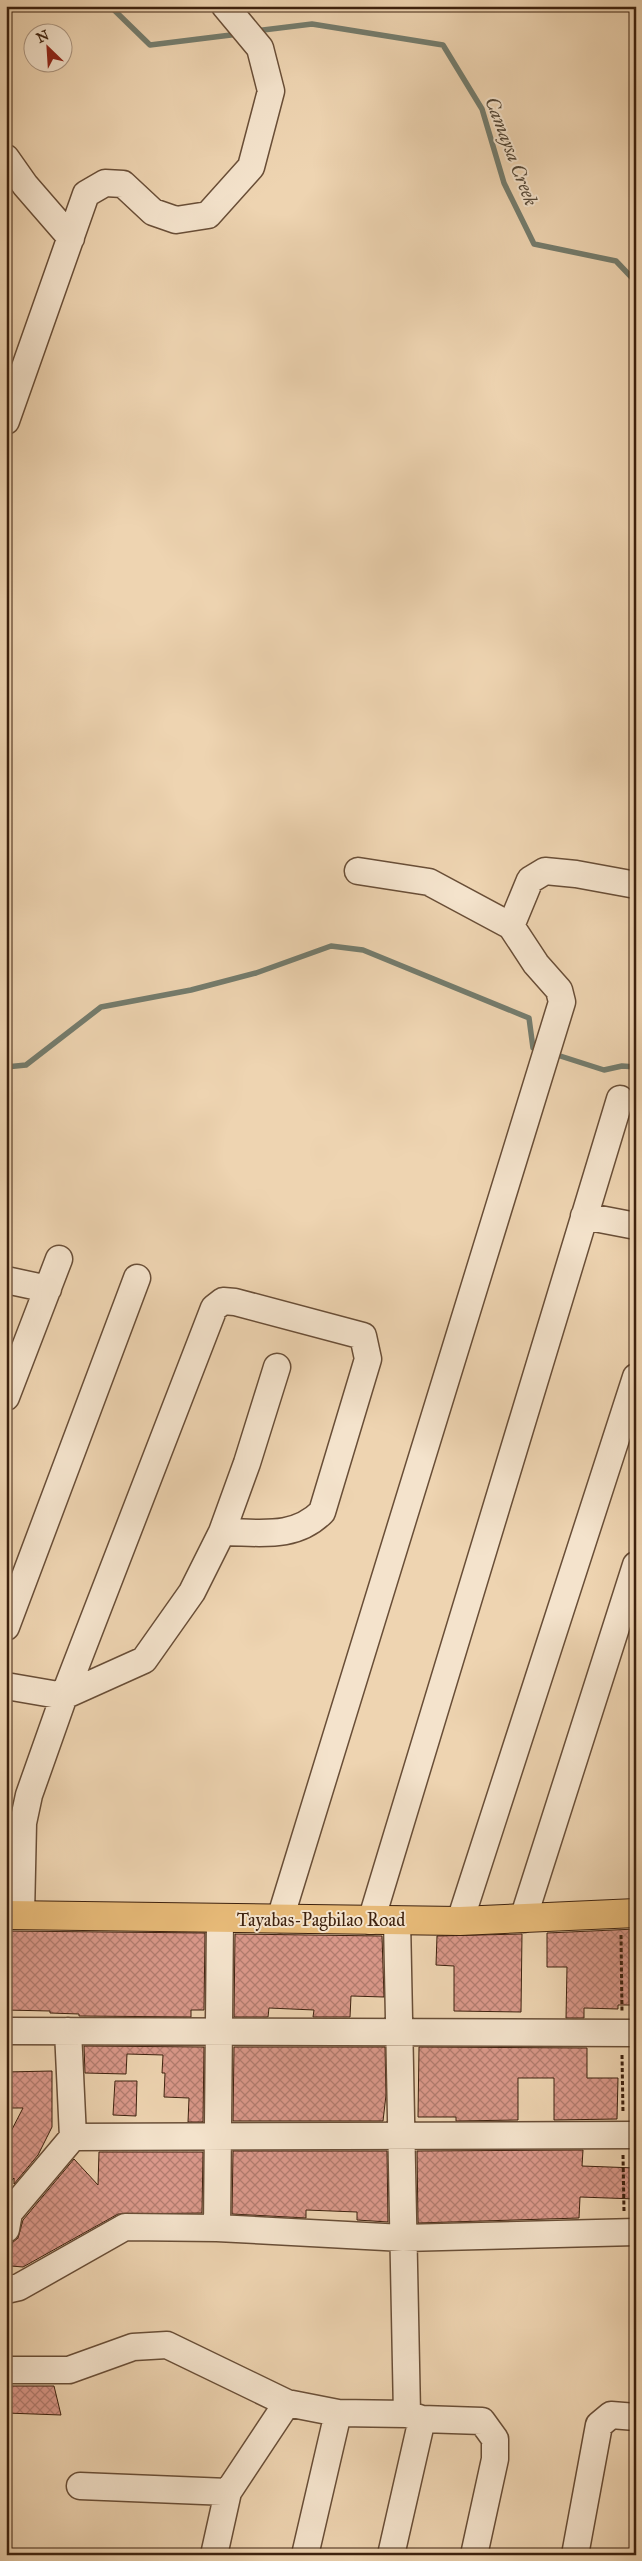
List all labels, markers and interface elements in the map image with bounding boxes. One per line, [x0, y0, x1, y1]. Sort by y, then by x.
north arrow [22, 22, 72, 72]
text: N [34, 26, 52, 47]
water label: Camaysa Creek [480, 94, 543, 209]
street label: Tayabas-Pagbilao Road [237, 1909, 405, 1932]

